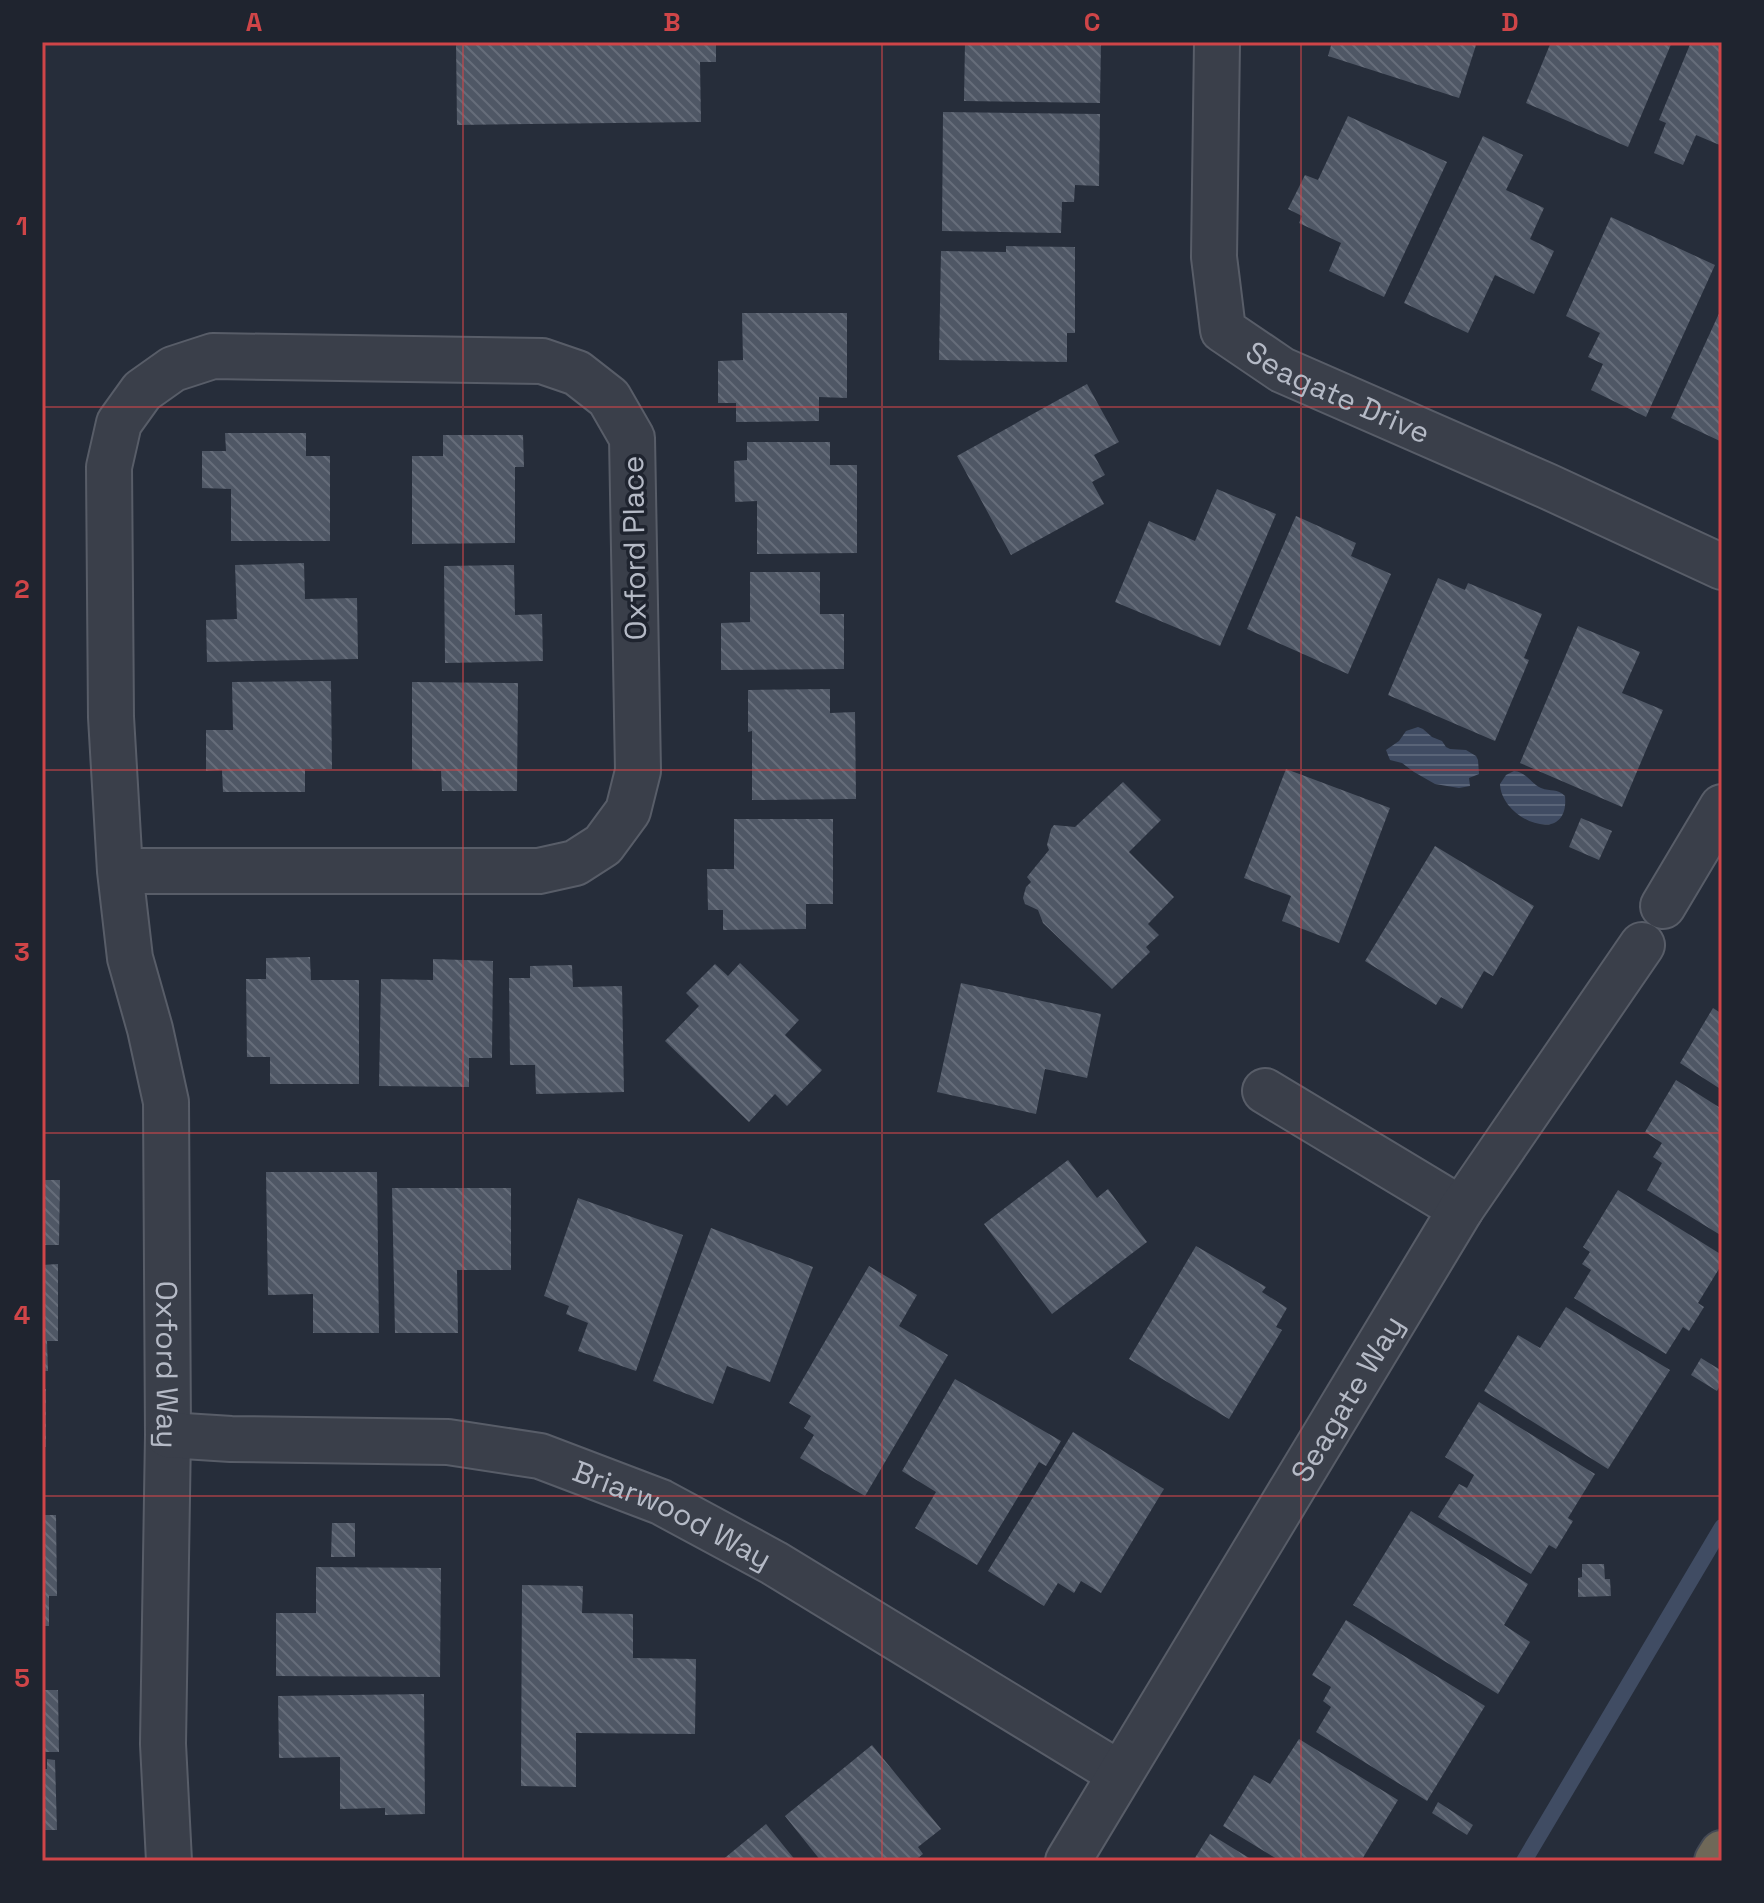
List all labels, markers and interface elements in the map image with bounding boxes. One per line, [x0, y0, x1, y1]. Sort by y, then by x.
text: A [246, 5, 263, 39]
text: B [663, 5, 681, 39]
text: C [1084, 5, 1100, 39]
text: D [1501, 5, 1519, 39]
text: 1 [16, 209, 28, 243]
street label: Seagate Drive [1238, 332, 1436, 452]
street label: Oxford Place [613, 455, 655, 641]
text: 2 [14, 572, 30, 606]
text: 3 [14, 935, 30, 969]
street label: Oxford Way [148, 1281, 188, 1449]
text: 4 [14, 1298, 30, 1332]
street label: Seagate Way [1281, 1308, 1412, 1489]
street label: Briarwood Way [567, 1451, 779, 1578]
text: 5 [14, 1661, 30, 1695]

